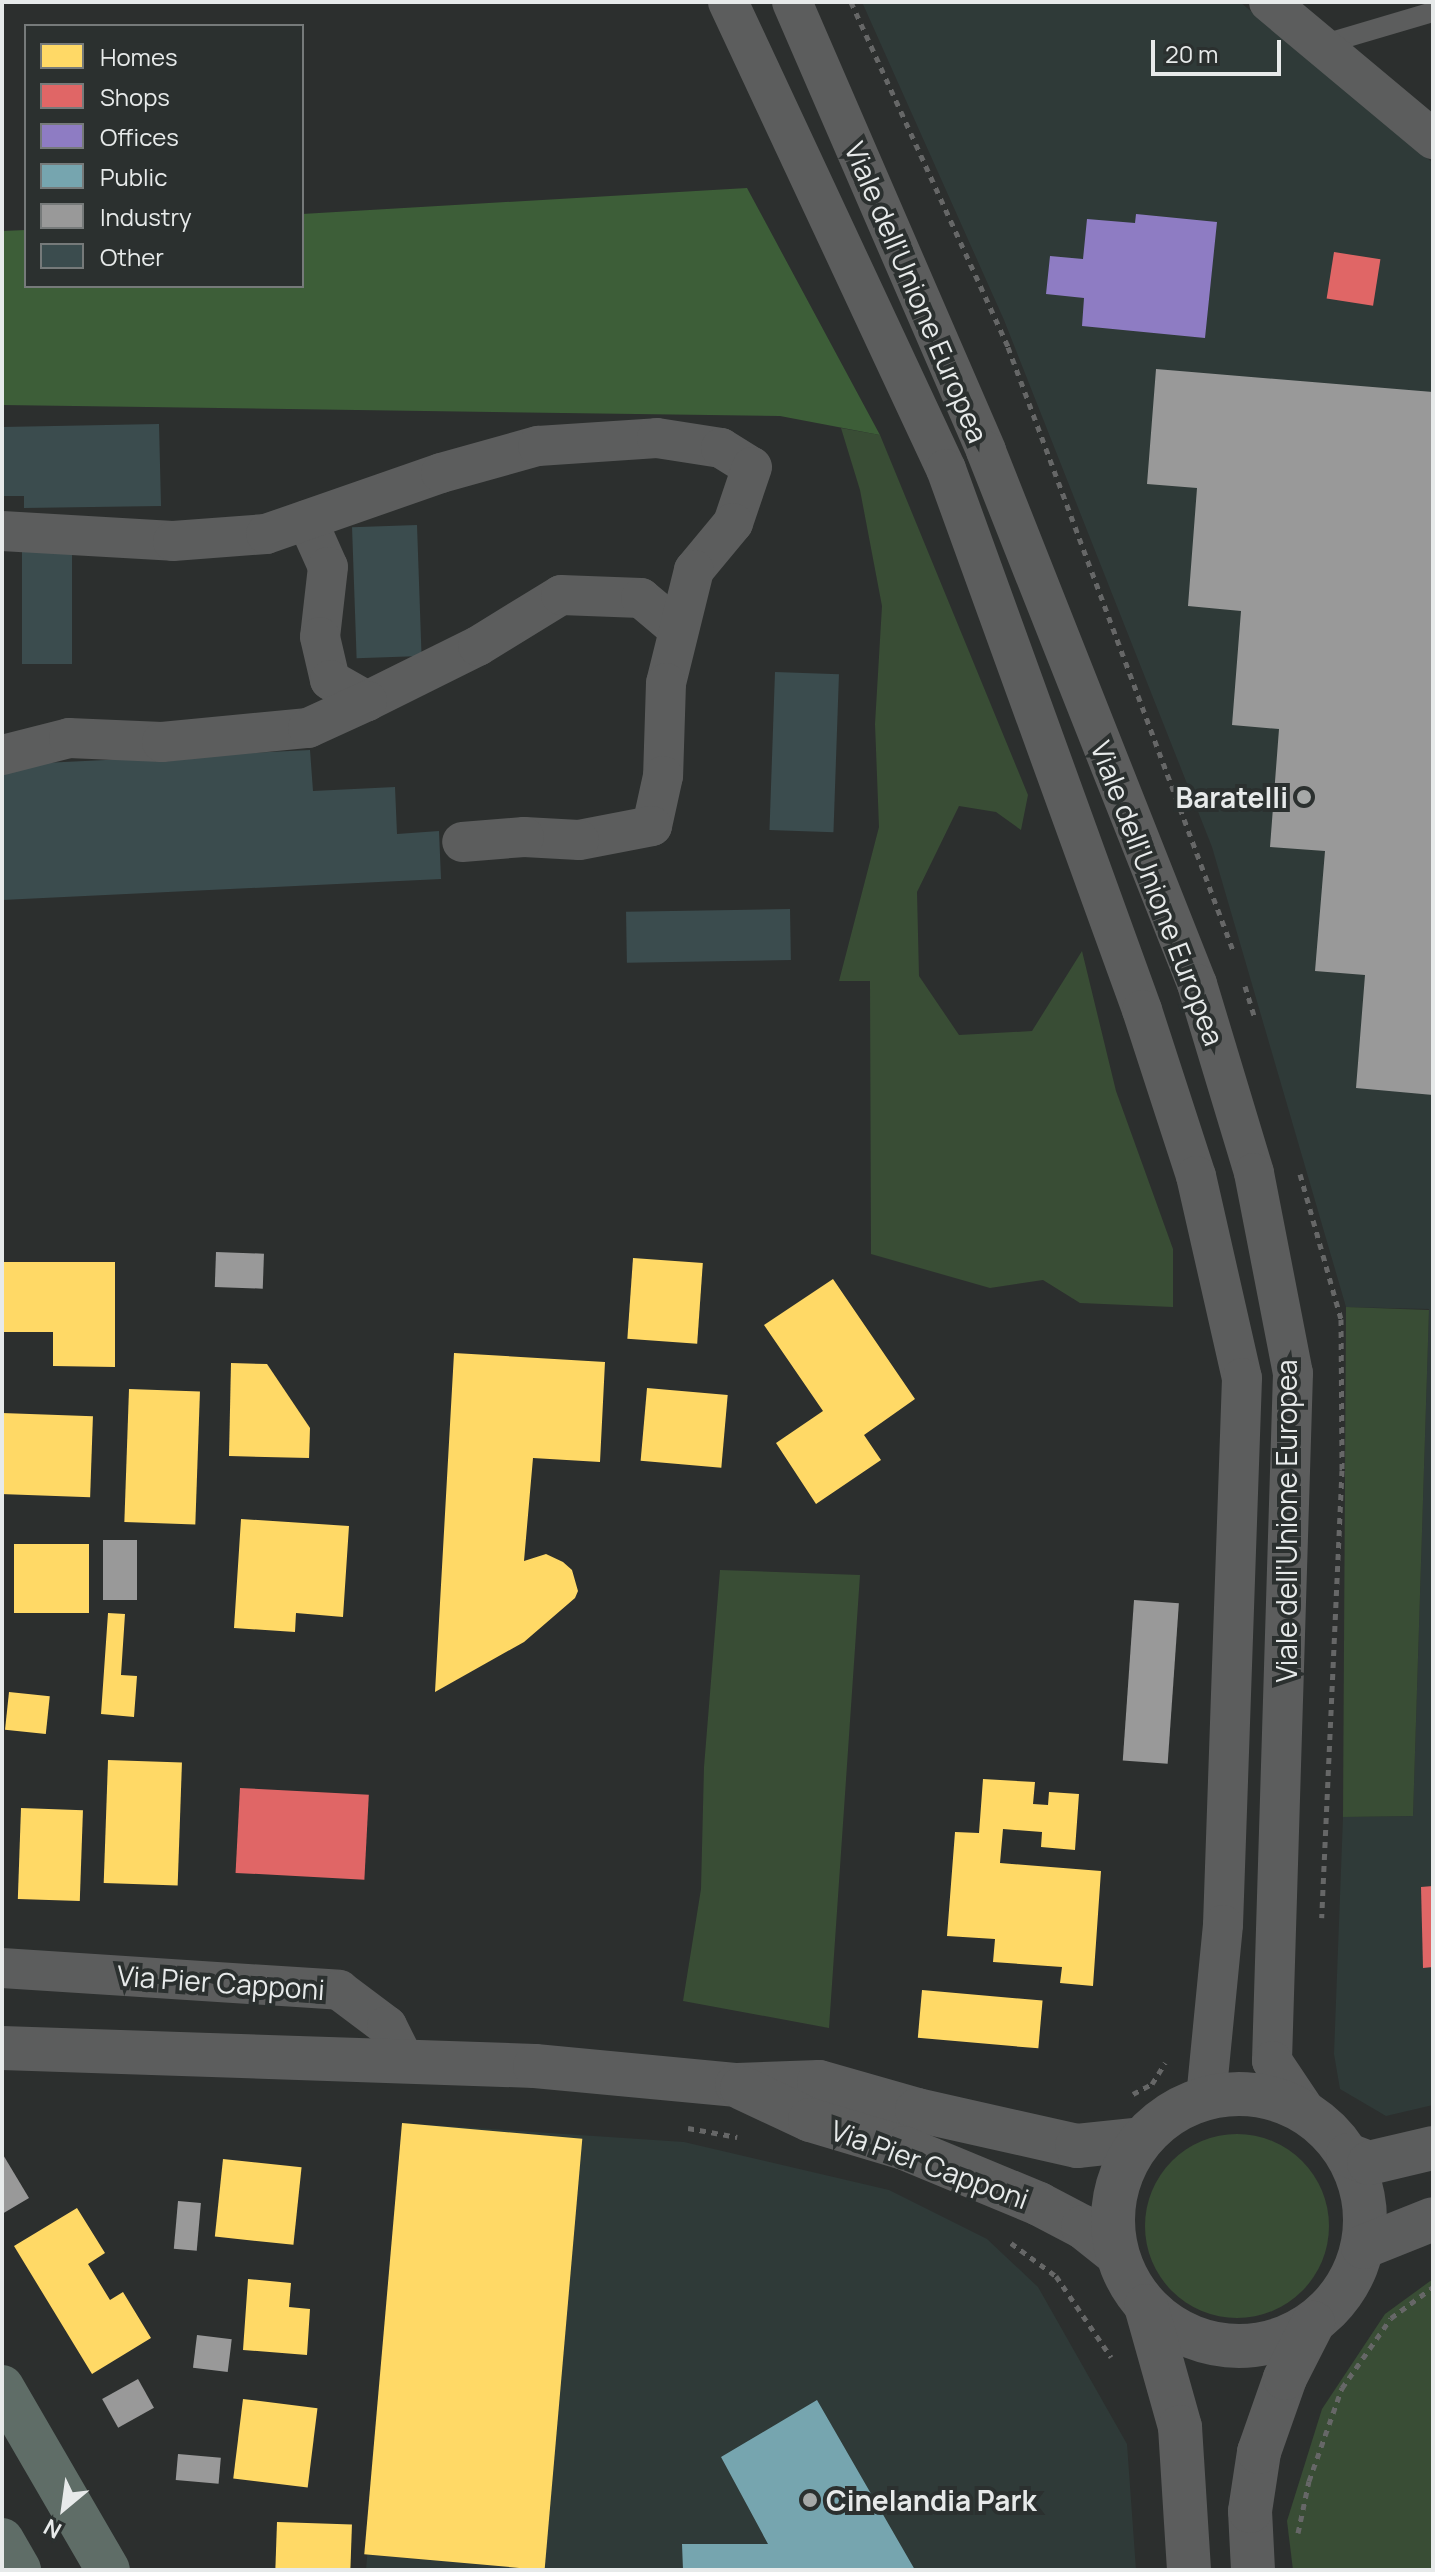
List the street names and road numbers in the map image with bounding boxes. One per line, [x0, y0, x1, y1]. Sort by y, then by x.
street label: Viale dell'Unione Europea [838, 137, 996, 447]
street label: Viale dell'Unione Europea [1084, 736, 1232, 1050]
street label: Viale dell'Unione Europea [1269, 1359, 1303, 1683]
street label: Via Pier Capponi [116, 1958, 326, 2006]
street label: Via Pier Capponi [827, 2113, 1033, 2215]

